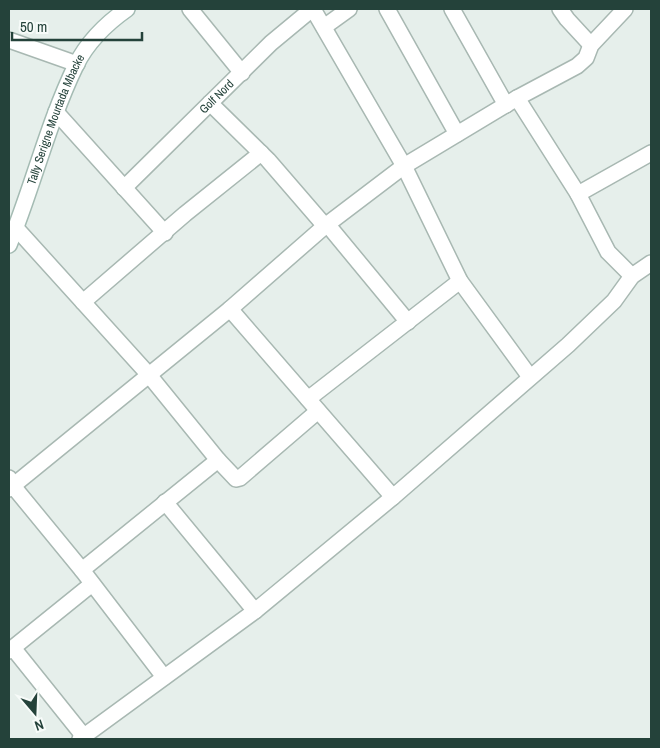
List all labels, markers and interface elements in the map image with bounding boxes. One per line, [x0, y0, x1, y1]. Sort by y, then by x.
scale bar [12, 10, 142, 42]
text: 50 m [20, 16, 47, 37]
street label: Tally Serigne Mourtada Mbacke [23, 51, 88, 187]
street label: Golf Nord [196, 76, 237, 117]
north arrow [10, 688, 60, 738]
text: N [32, 715, 46, 735]

